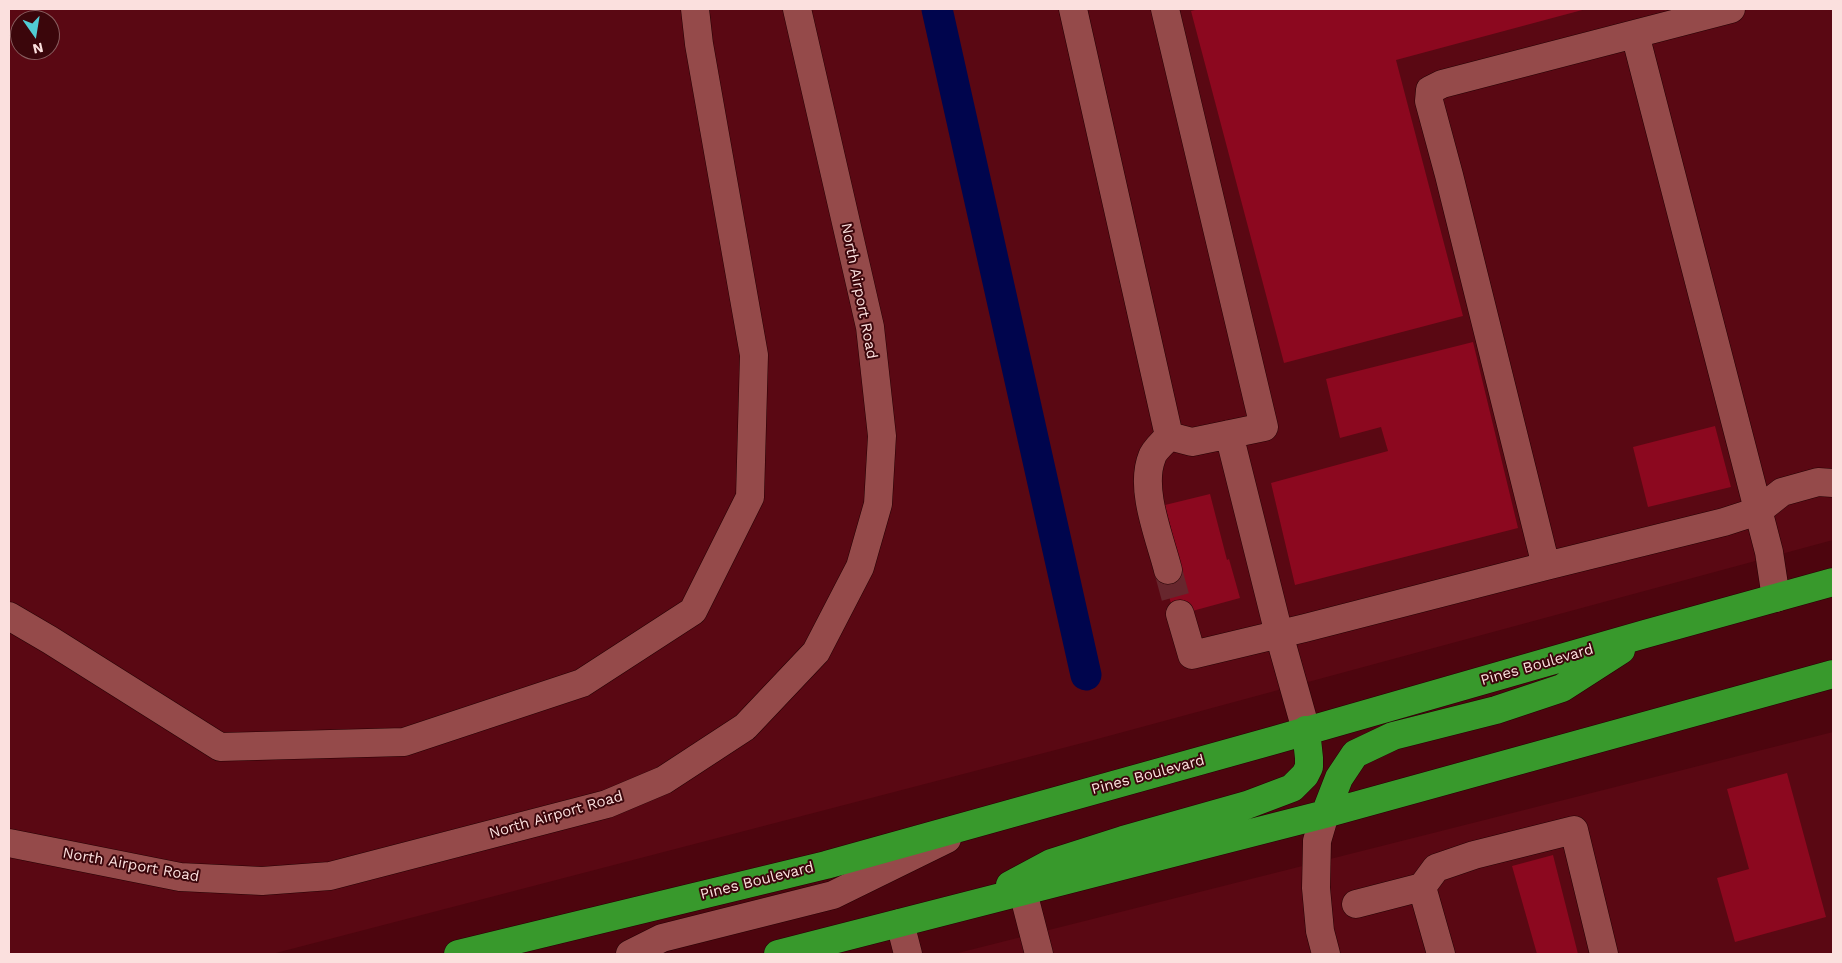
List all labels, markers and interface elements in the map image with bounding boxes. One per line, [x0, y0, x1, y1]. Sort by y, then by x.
north arrow [10, 10, 60, 60]
text: N [31, 40, 45, 58]
street label: North Airport Road [837, 221, 881, 361]
street label: Pines Boulevard [1478, 640, 1596, 690]
street label: Pines Boulevard [1089, 751, 1207, 799]
street label: North Airport Road [487, 787, 625, 843]
street label: North Airport Road [61, 844, 201, 886]
street label: Pines Boulevard [698, 858, 816, 904]

